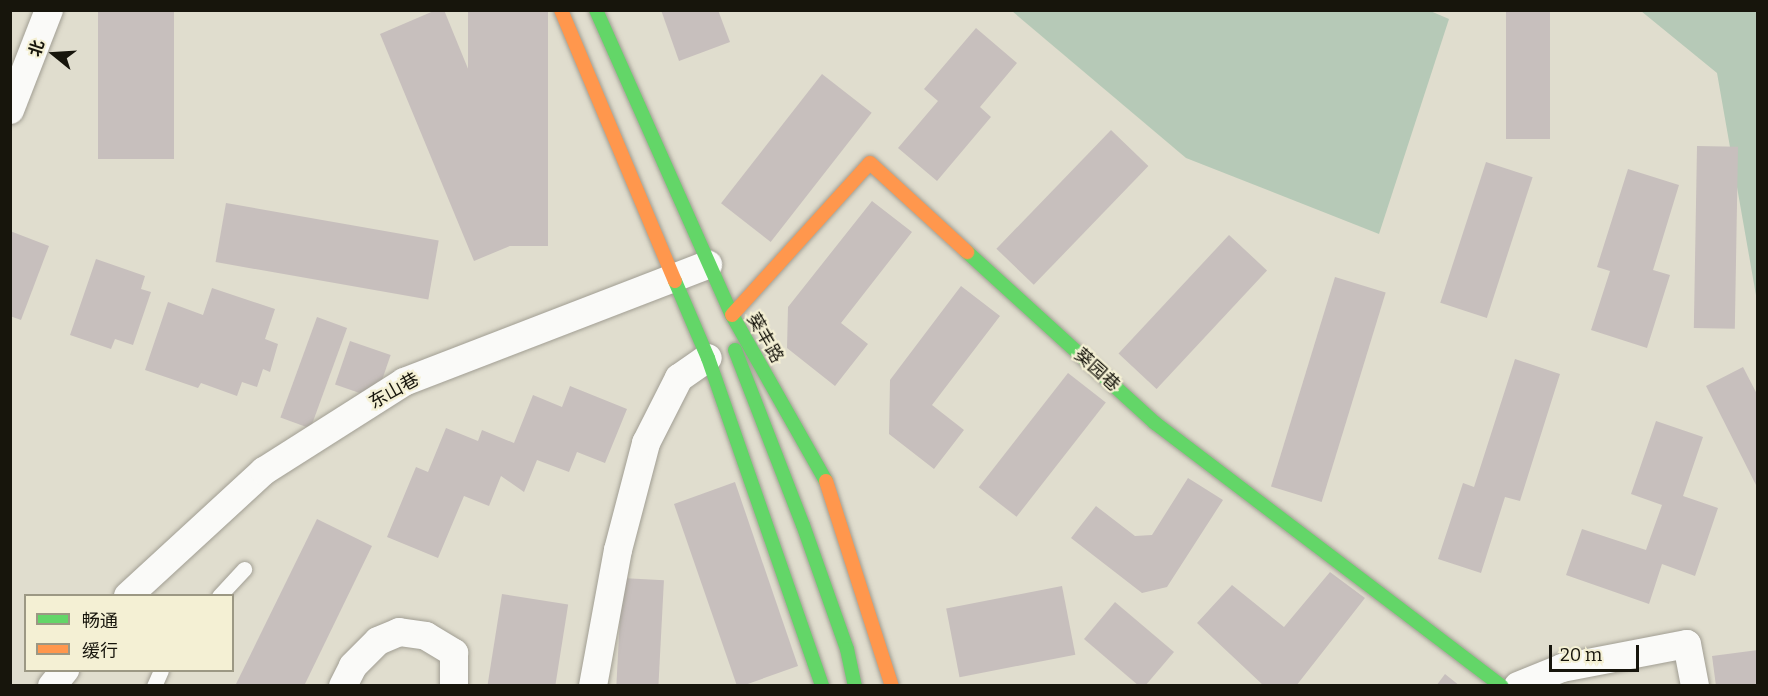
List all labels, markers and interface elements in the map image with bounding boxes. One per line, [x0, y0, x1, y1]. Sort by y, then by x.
north arrow [24, 24, 84, 84]
text: 北 [25, 38, 48, 59]
street label: 葵丰路 [742, 309, 788, 367]
street label: 葵园巷 [1070, 344, 1124, 396]
street label: 东山巷 [365, 368, 423, 414]
legend [24, 594, 234, 672]
text: 畅通 [82, 610, 118, 632]
scale bar [1552, 633, 1642, 671]
text: 缓行 [82, 640, 118, 662]
text: 20 m [1560, 644, 1602, 666]

